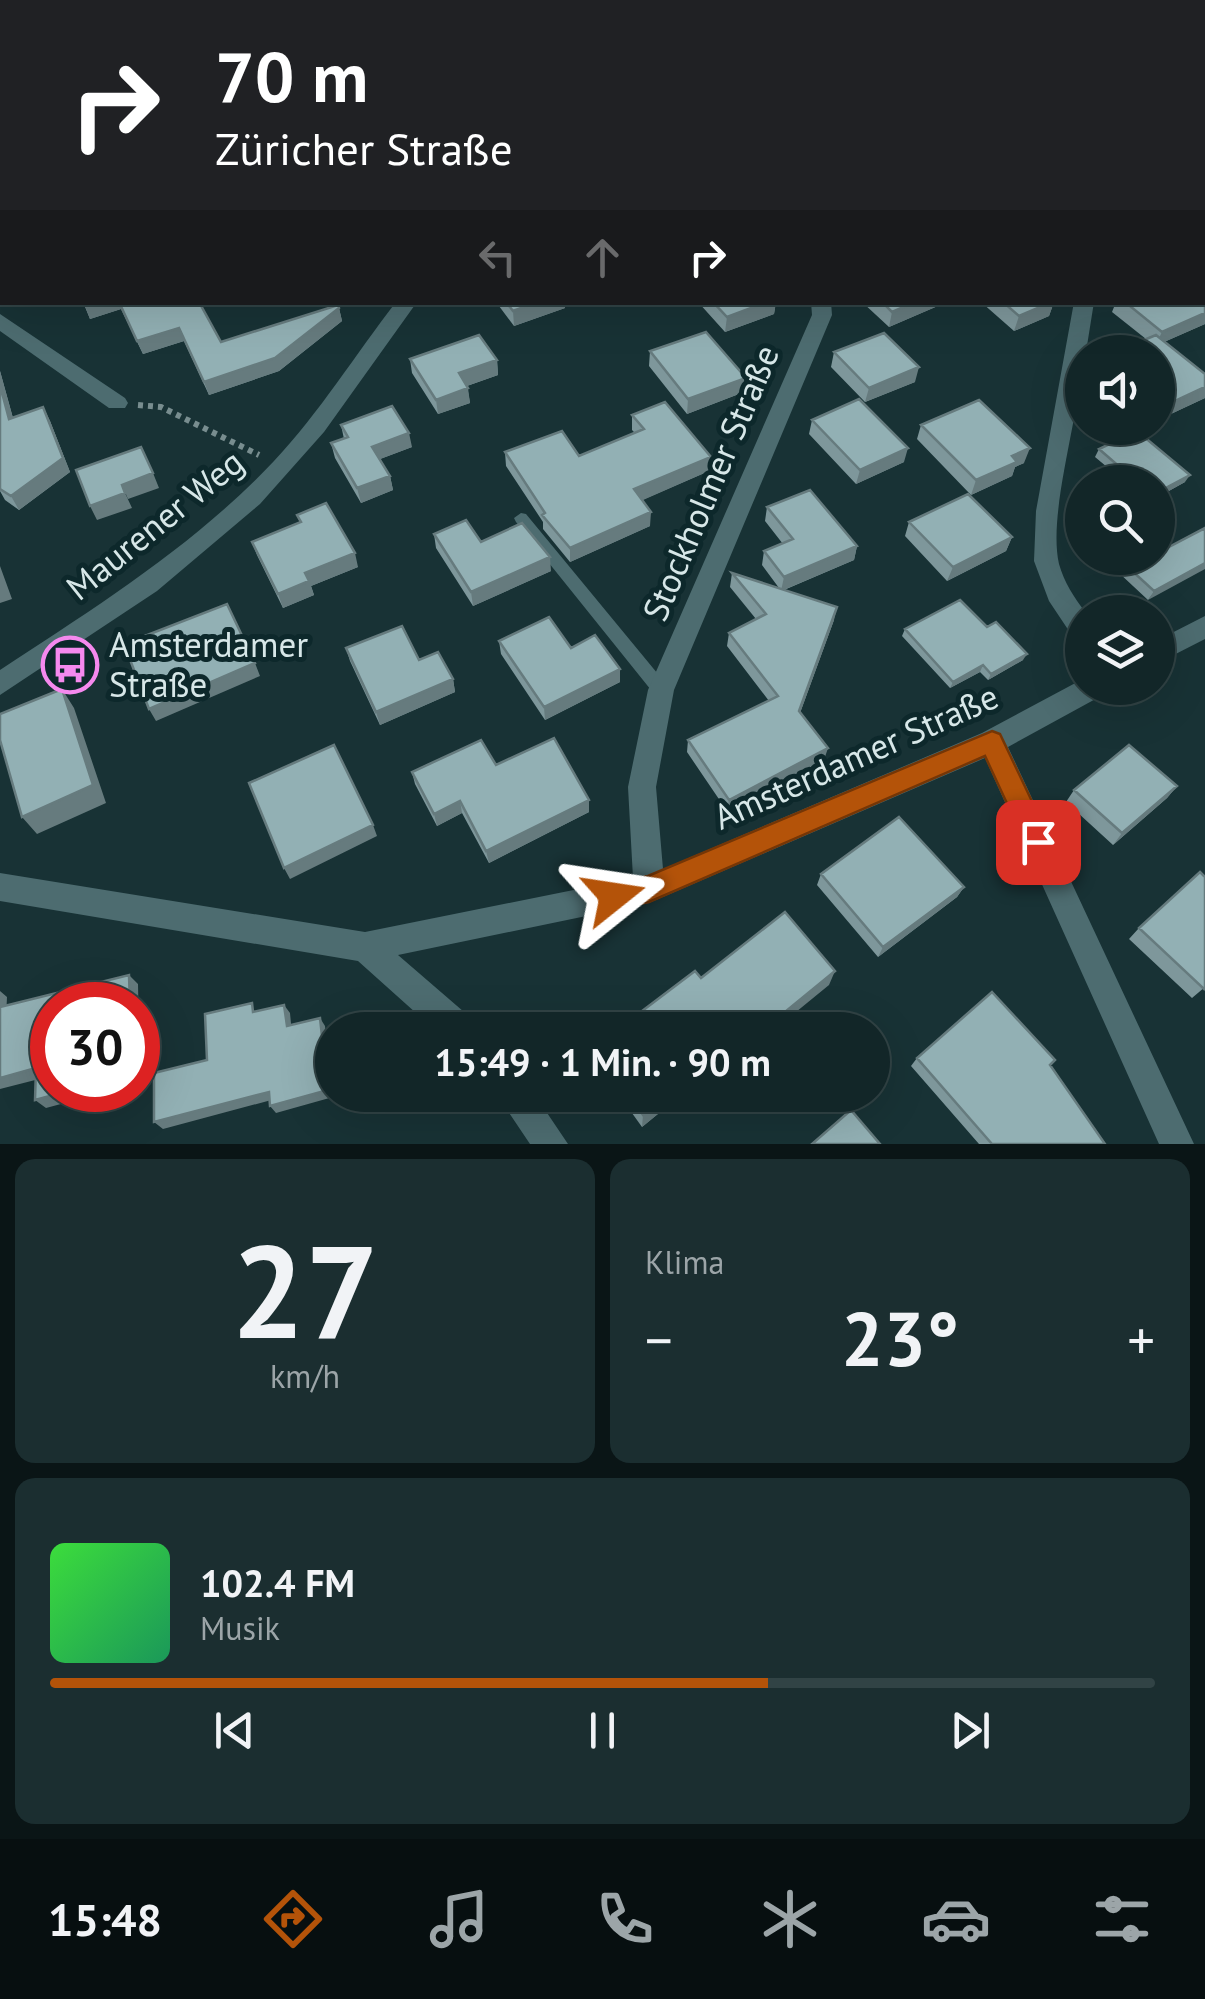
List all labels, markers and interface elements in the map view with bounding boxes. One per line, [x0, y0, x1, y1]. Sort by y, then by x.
text: 70 m [215, 31, 368, 121]
icon: right [50, 40, 180, 170]
text: Züricher Straße [215, 119, 513, 177]
icon: left [470, 230, 525, 285]
icon: ahead [575, 230, 630, 285]
icon: right [680, 230, 735, 285]
map controls [1065, 335, 1175, 705]
button: sound [1065, 335, 1175, 445]
street label: Stockholmer Straße [631, 338, 789, 627]
street label: Maurener Weg [56, 439, 252, 610]
button: search [1065, 465, 1175, 575]
button: layers [1065, 595, 1175, 705]
place label: Amsterdamer Straße [109, 621, 308, 707]
bus stop icon: Amsterdamer Straße [40, 635, 100, 695]
street label: Amsterdamer Straße [706, 673, 1005, 839]
pin [996, 800, 1081, 885]
icon: arrive [1011, 815, 1066, 870]
position arrow [562, 844, 666, 948]
speed limit sign: 30 [30, 982, 160, 1112]
text: 15:49 · 1 Min. · 90 m [434, 1037, 771, 1086]
text: 27 [231, 1206, 379, 1374]
text: Klima [645, 1241, 724, 1283]
text: 23° [841, 1290, 959, 1387]
text: − [645, 1304, 673, 1375]
text: + [1127, 1304, 1155, 1375]
text: km/h [270, 1355, 340, 1397]
text: 102.4 FM [200, 1558, 355, 1607]
text: Musik [200, 1607, 280, 1649]
icon: previous [207, 1703, 262, 1758]
icon: pause [575, 1703, 630, 1758]
icon: next [943, 1703, 998, 1758]
icon: directions [258, 1884, 328, 1954]
icon: music [424, 1884, 494, 1954]
icon: phone [590, 1884, 660, 1954]
icon: climate [755, 1884, 825, 1954]
icon: car [921, 1884, 991, 1954]
icon: filters [1087, 1884, 1157, 1954]
text: 15:48 [48, 1890, 162, 1948]

